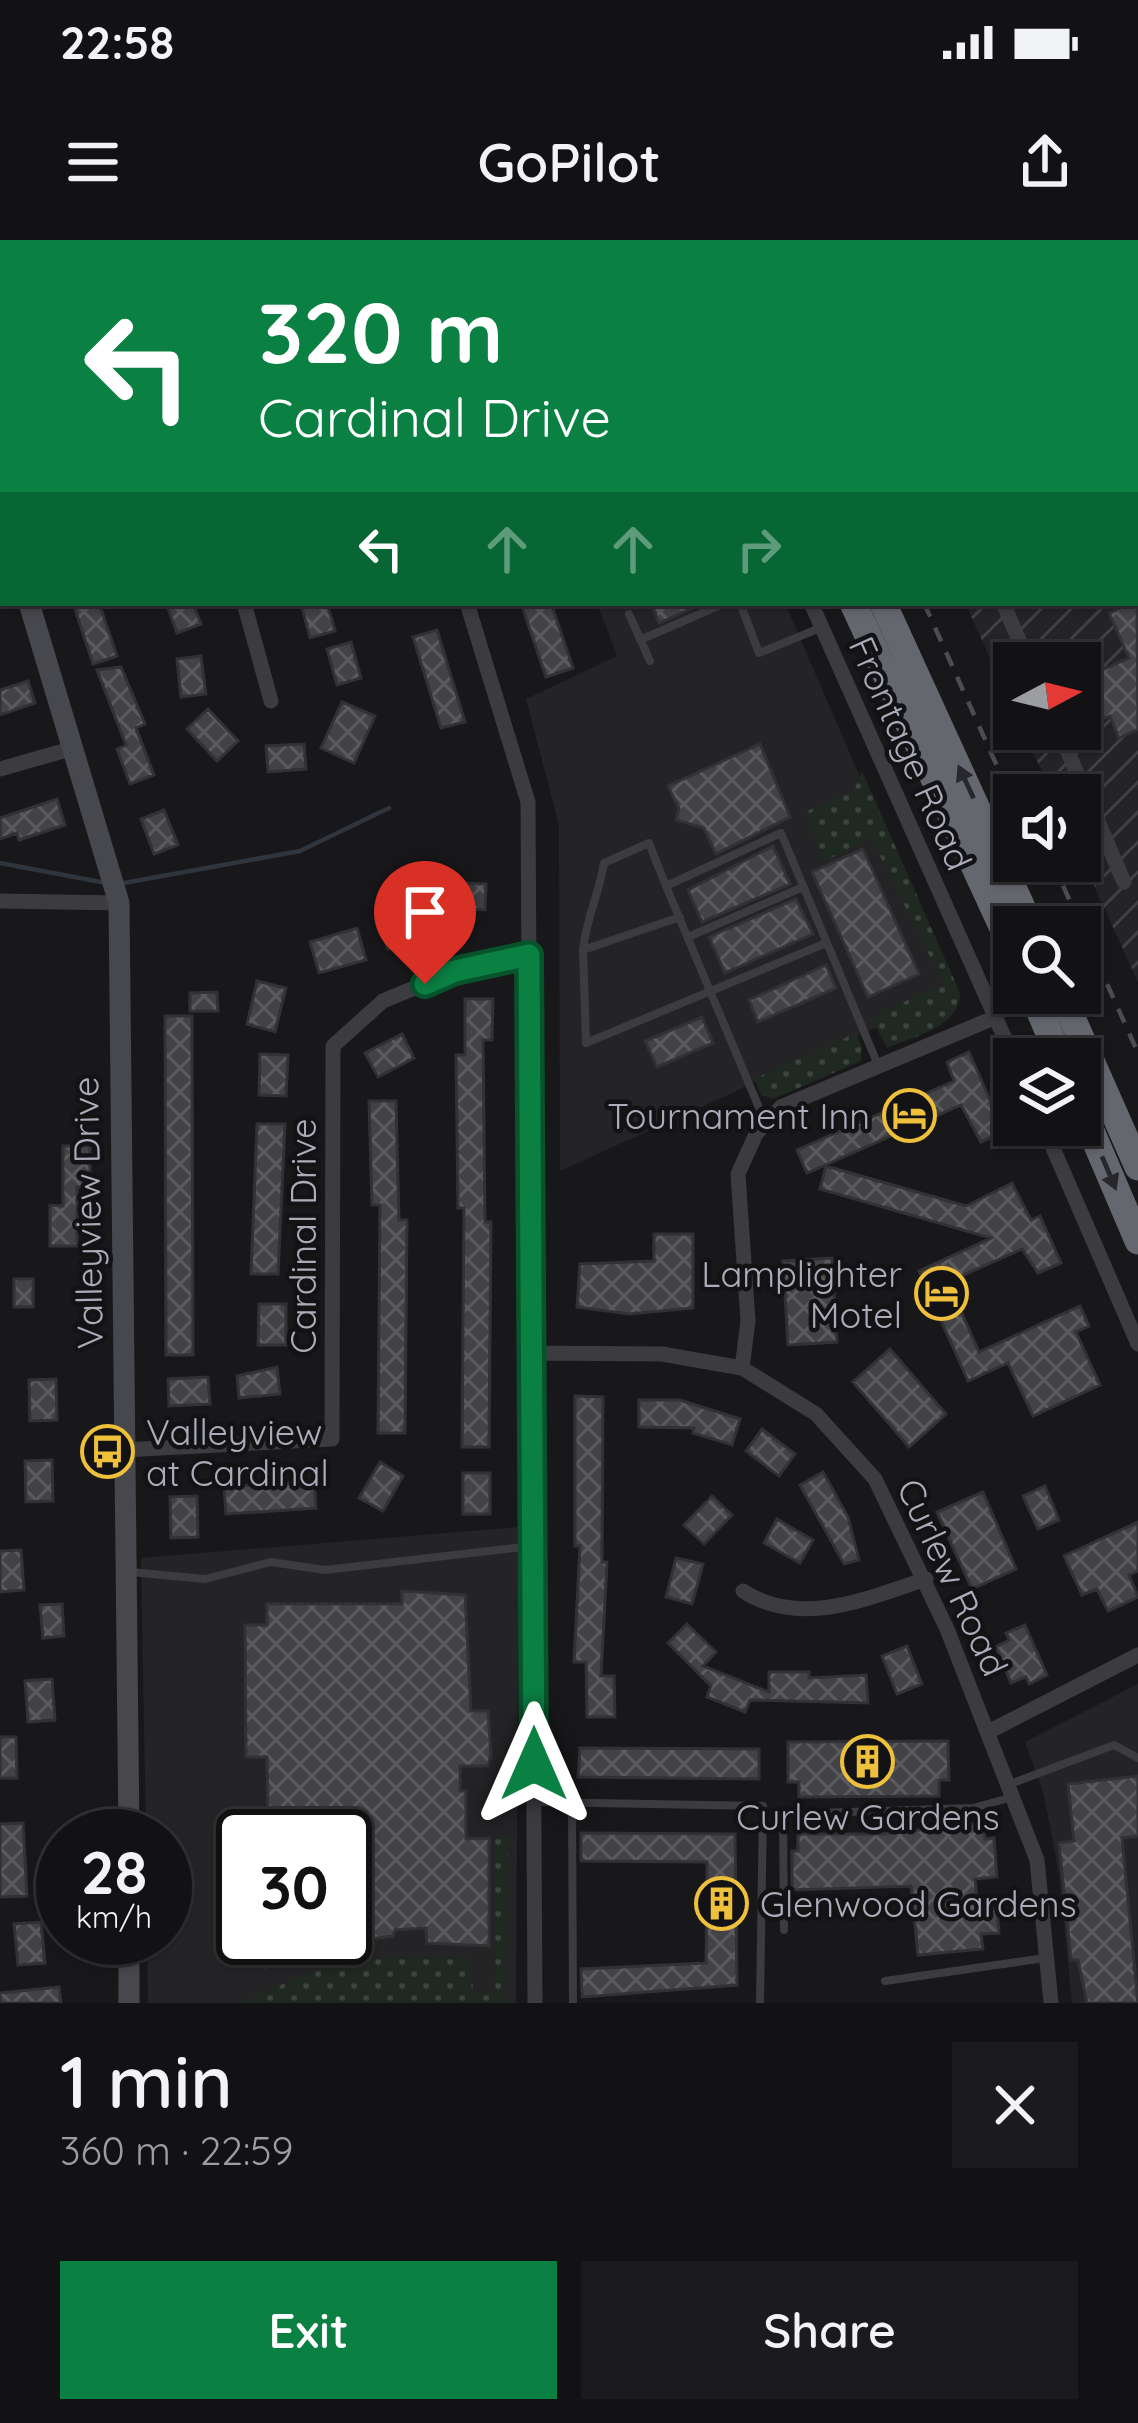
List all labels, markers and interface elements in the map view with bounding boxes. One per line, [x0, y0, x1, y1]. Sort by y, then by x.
text: 22:58 [60, 14, 174, 70]
text: GoPilot [477, 128, 661, 196]
icon: menu [60, 129, 126, 195]
icon: share [1012, 129, 1078, 195]
text: 320 m [258, 279, 503, 384]
icon: left [60, 288, 216, 444]
text: Cardinal Drive [258, 383, 611, 451]
icon: left [348, 516, 414, 582]
icon: ahead [474, 516, 540, 582]
icon: ahead [600, 516, 666, 582]
icon: right [726, 516, 792, 582]
street label: Frontage Road [839, 629, 983, 877]
north arrow [993, 642, 1101, 750]
map controls [993, 642, 1101, 1146]
one-way arrow [956, 764, 976, 799]
button: sound [993, 774, 1101, 882]
pin [374, 861, 476, 984]
icon: arrive [392, 879, 458, 945]
button: search [993, 906, 1101, 1014]
button: layers [993, 1038, 1101, 1146]
street label: Valleyview Drive [62, 1076, 112, 1350]
hotel icon: Tournament Inn [881, 1087, 937, 1143]
place label: Tournament Inn [607, 1093, 870, 1138]
street label: Cardinal Drive [280, 1118, 325, 1354]
one-way arrow [1100, 1155, 1119, 1191]
place label: Lamplighter Motel [701, 1251, 902, 1337]
hotel icon: Lamplighter Motel [913, 1266, 969, 1322]
place label: Valleyview at Cardinal [146, 1409, 329, 1495]
bus stop icon: Valleyview at Cardinal [79, 1424, 135, 1480]
street label: Curlew Road [888, 1471, 1018, 1683]
position arrow [471, 1701, 597, 1827]
building icon: Curlew Gardens [840, 1733, 896, 1789]
place label: Curlew Gardens [736, 1794, 1000, 1839]
speed limit sign: 30 [216, 1809, 372, 1965]
text: 28 [80, 1834, 148, 1909]
building icon: Glenwood Gardens [693, 1875, 749, 1931]
place label: Glenwood Gardens [760, 1881, 1077, 1926]
text: km/h [76, 1898, 152, 1936]
text: 1 min [60, 2036, 233, 2126]
button: close [952, 2042, 1078, 2168]
text: 360 m · 22:59 [60, 2126, 293, 2175]
button: Exit [60, 2261, 557, 2399]
button: Share [581, 2261, 1078, 2399]

